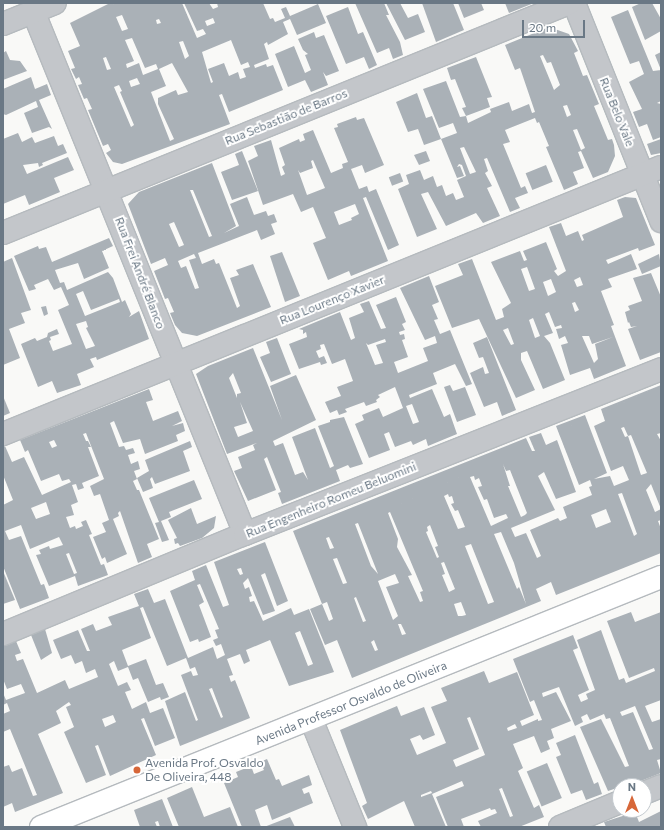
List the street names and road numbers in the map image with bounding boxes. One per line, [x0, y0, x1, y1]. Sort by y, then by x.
street label: Rua Belo Vale [597, 75, 637, 149]
street label: Rua Sebastião de Barros [223, 86, 349, 148]
street label: Rua Frei André Blanco [112, 215, 168, 331]
street label: Rua Lourenço Xavier [277, 272, 387, 328]
street label: Rua Engenheiro Romeu Beluomini [244, 459, 418, 541]
street label: Avenida Professor Osvaldo de Oliveira [253, 658, 449, 748]

